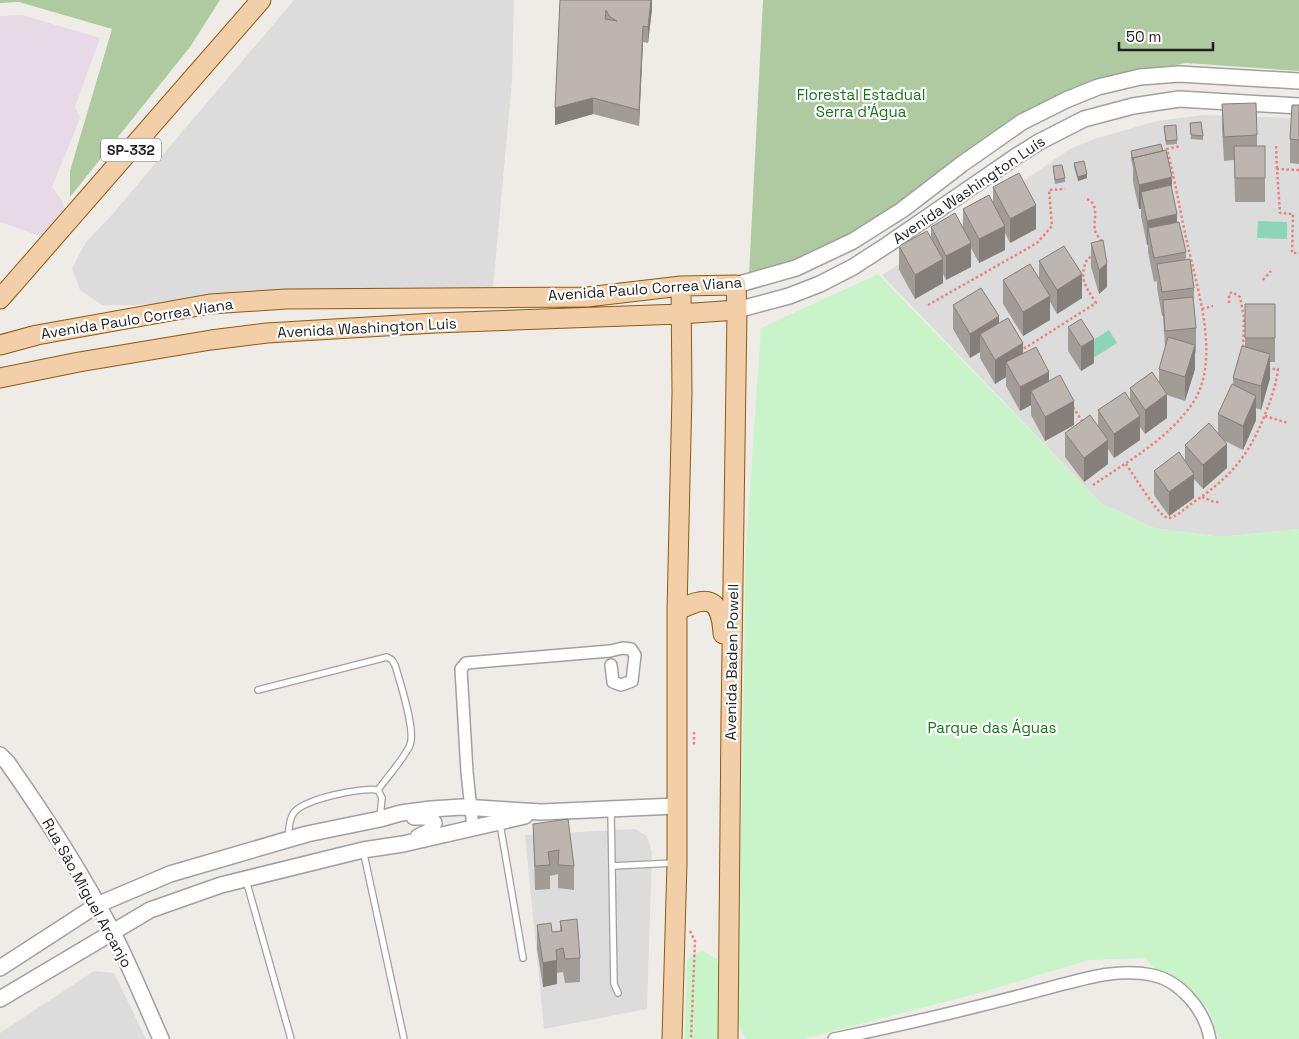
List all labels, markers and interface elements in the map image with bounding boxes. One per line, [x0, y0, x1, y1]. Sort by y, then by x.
scale bar [1119, 20, 1213, 52]
text: 50 m [1126, 27, 1161, 46]
park label: Florestal Estadual Serra d'Água [797, 85, 925, 121]
street label: Avenida Washington Luís [889, 131, 1049, 248]
road number: SP-332 [101, 138, 161, 162]
street label: Avenida Paulo Correa Viana [547, 272, 743, 305]
street label: Avenida Paulo Correa Viana [39, 294, 235, 343]
street label: Avenida Washington Luis [277, 313, 457, 342]
street label: Avenida Baden Powell [721, 583, 742, 741]
park label: Parque das Águas [928, 718, 1057, 737]
street label: Rua São Miguel Arcanjo [38, 815, 137, 971]

